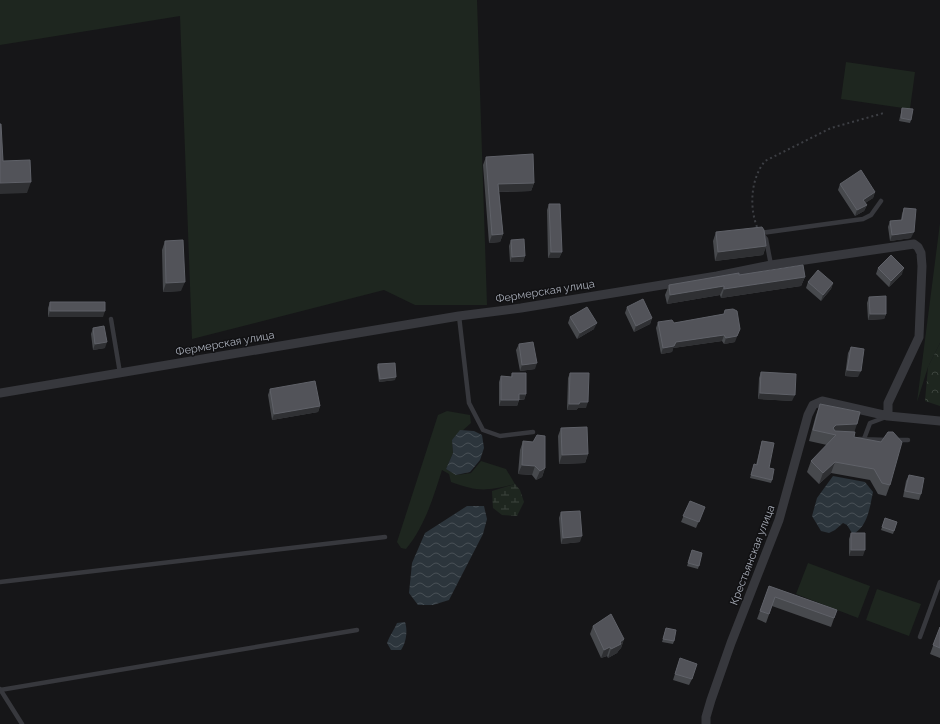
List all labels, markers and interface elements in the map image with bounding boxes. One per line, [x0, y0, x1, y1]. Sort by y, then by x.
street label: Фермерская улица [495, 277, 596, 306]
street label: Фермерская улица [175, 328, 276, 359]
street label: Крестьянская улица [727, 503, 778, 607]

